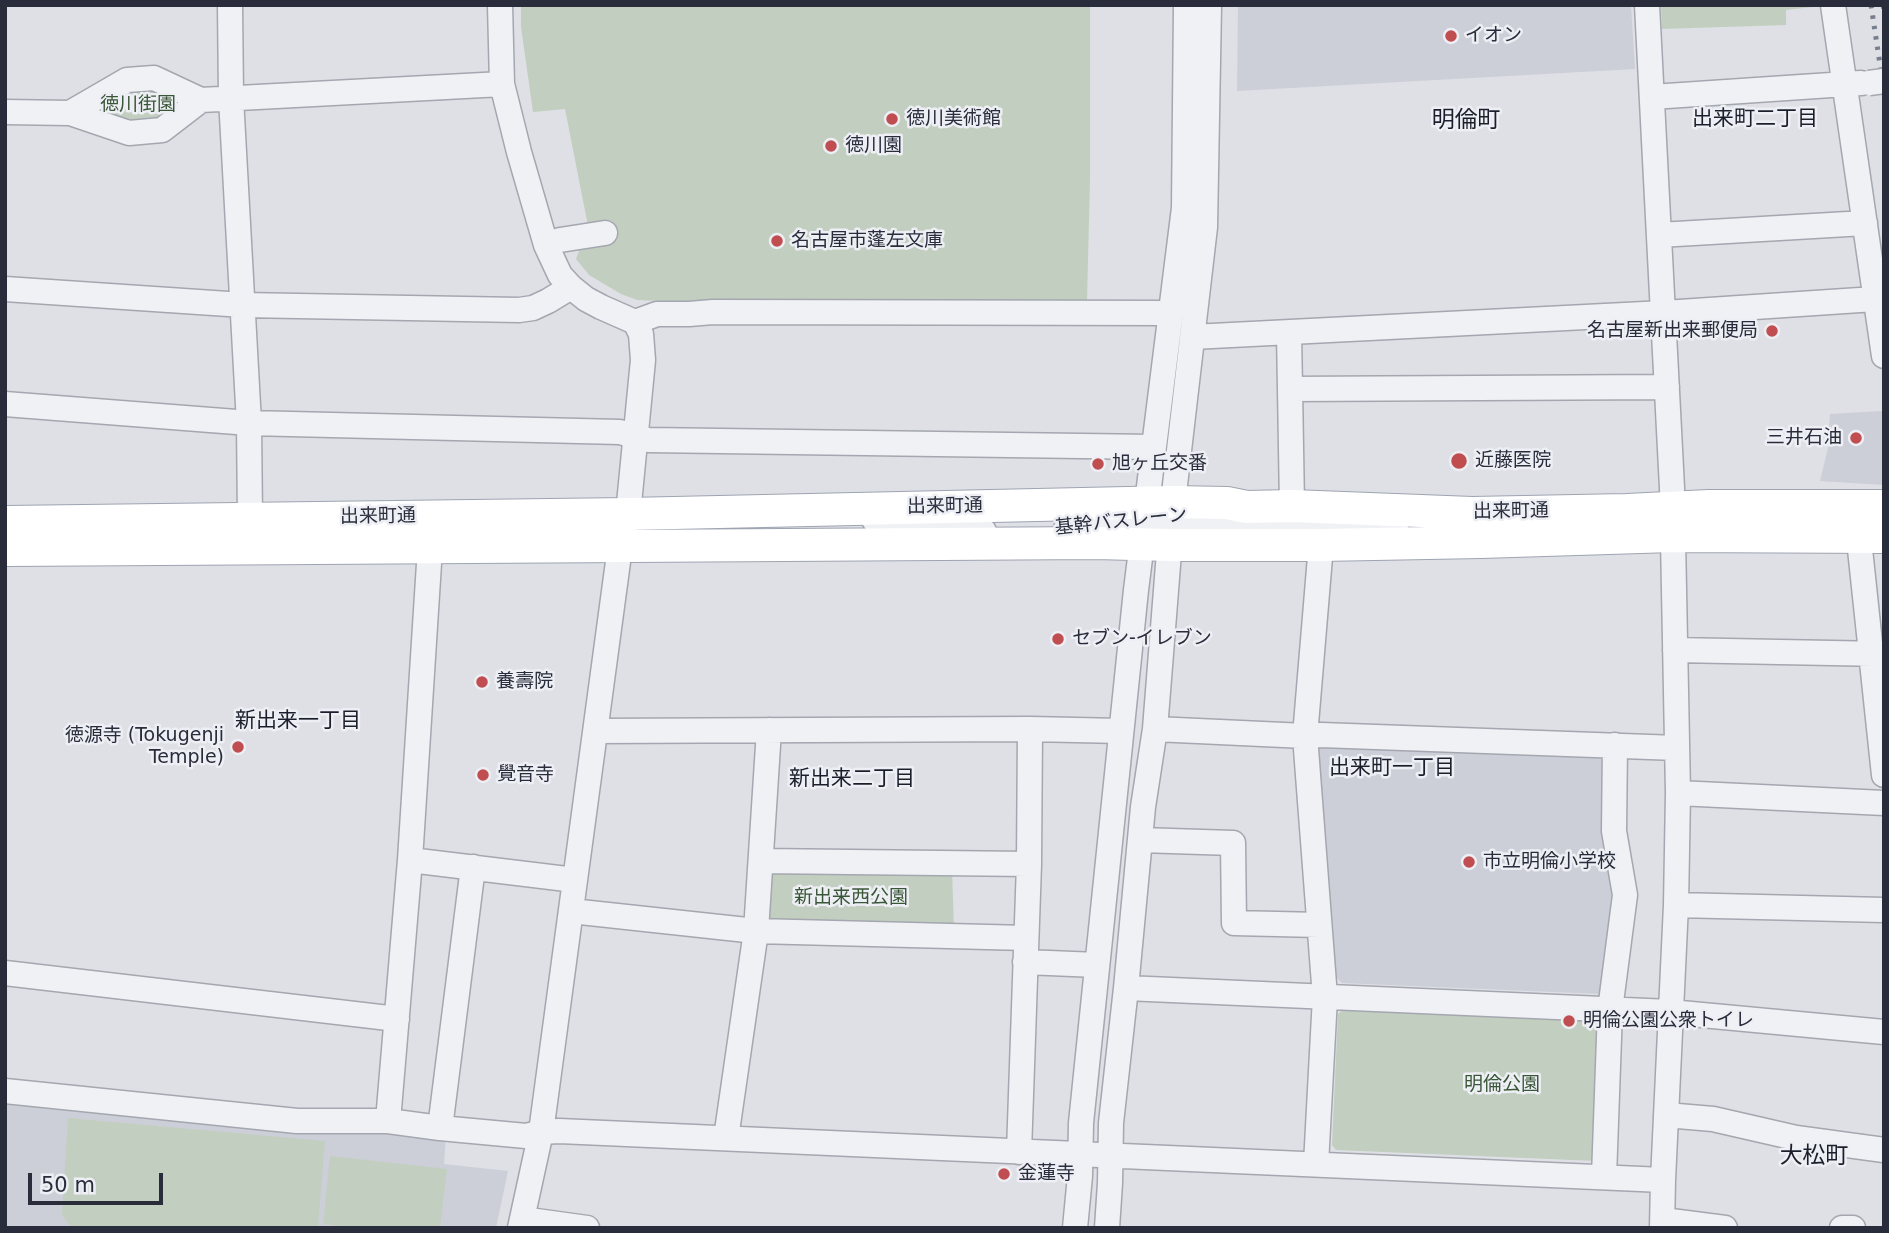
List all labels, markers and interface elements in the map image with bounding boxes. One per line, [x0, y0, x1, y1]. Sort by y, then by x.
place label: イオン [1465, 25, 1522, 47]
marker: イオン [1443, 28, 1459, 44]
park label: 徳川街園 [100, 94, 176, 116]
district label: 明倫町 [1432, 107, 1500, 135]
district label: 出来町二丁目 [1692, 107, 1818, 133]
place label: 徳川美術館 [906, 108, 1001, 130]
marker: 徳川美術館 [884, 111, 900, 127]
place label: 徳川園 [845, 135, 902, 157]
marker: 徳川園 [823, 138, 839, 154]
place label: 名古屋市蓬左文庫 [791, 230, 943, 252]
marker: 名古屋市蓬左文庫 [769, 233, 785, 249]
place label: 名古屋新出来郵便局 [1587, 320, 1758, 342]
marker: 名古屋新出来郵便局 [1764, 323, 1780, 339]
place label: 三井石油 [1766, 427, 1842, 449]
marker: 三井石油 [1848, 430, 1864, 446]
place label: 近藤医院 [1475, 450, 1551, 472]
marker: 近藤医院 [1449, 451, 1469, 471]
place label: 旭ヶ丘交番 [1112, 453, 1207, 475]
marker: 旭ヶ丘交番 [1090, 456, 1106, 472]
street label: 出来町通 [907, 495, 983, 519]
street label: 出来町通 [1473, 500, 1549, 524]
street label: 基幹バスレーン [1054, 504, 1188, 540]
street label: 出来町通 [340, 505, 416, 529]
place label: セブン-イレブン [1072, 628, 1212, 650]
marker: セブン-イレブン [1050, 631, 1066, 647]
place label: 養壽院 [496, 671, 553, 693]
marker: 養壽院 [474, 674, 490, 690]
district label: 新出来一丁目 [235, 709, 361, 735]
place label: 徳源寺 (Tokugenji Temple) [65, 725, 224, 769]
marker: 徳源寺 (Tokugenji Temple) [230, 739, 246, 755]
district label: 出来町一丁目 [1329, 756, 1455, 782]
place label: 覺音寺 [497, 764, 554, 786]
marker: 覺音寺 [475, 767, 491, 783]
district label: 新出来二丁目 [789, 767, 915, 793]
place label: 市立明倫小学校 [1483, 851, 1616, 873]
marker: 市立明倫小学校 [1461, 854, 1477, 870]
park label: 新出来西公園 [794, 887, 908, 909]
place label: 明倫公園公衆トイレ [1583, 1010, 1754, 1032]
marker: 明倫公園公衆トイレ [1561, 1013, 1577, 1029]
park label: 明倫公園 [1464, 1074, 1540, 1096]
district label: 大松町 [1780, 1143, 1848, 1171]
scale bar [32, 1160, 166, 1204]
place label: 金蓮寺 [1018, 1163, 1075, 1185]
marker: 金蓮寺 [996, 1166, 1012, 1182]
text: 50 m [41, 1173, 95, 1197]

